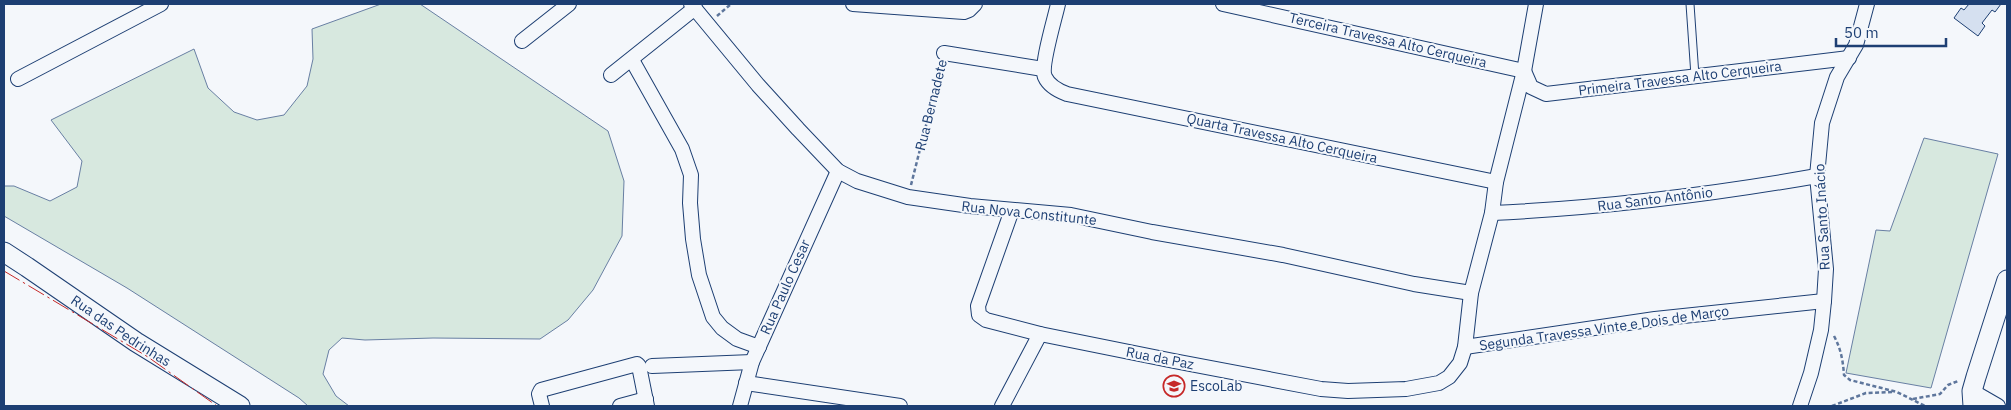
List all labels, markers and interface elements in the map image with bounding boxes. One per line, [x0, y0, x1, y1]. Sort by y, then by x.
street label: Terceira Travessa Alto Cerqueira [1287, 8, 1489, 72]
scale bar [1836, 15, 1946, 47]
text: 50 m [1844, 23, 1879, 42]
street label: Rua Bernadete [911, 57, 951, 153]
street label: Primeira Travessa Alto Cerqueira [1577, 57, 1783, 99]
street label: Quarta Travessa Alto Cerqueira [1185, 109, 1380, 167]
street label: Rua Santo Inácio [1810, 163, 1834, 271]
street label: Rua Santo Antônio [1596, 183, 1714, 215]
street label: Rua Nova Constitunte [961, 197, 1098, 229]
street label: Rua Paulo Cesar [756, 237, 814, 337]
street label: Rua das Pedrinhas [68, 291, 174, 370]
street label: Segunda Travessa Vinte e Dois de Março [1478, 302, 1730, 354]
street label: Rua da Paz [1124, 343, 1196, 374]
school or university icon: EscoLab [1162, 374, 1186, 398]
place label: EscoLab [1190, 377, 1242, 395]

